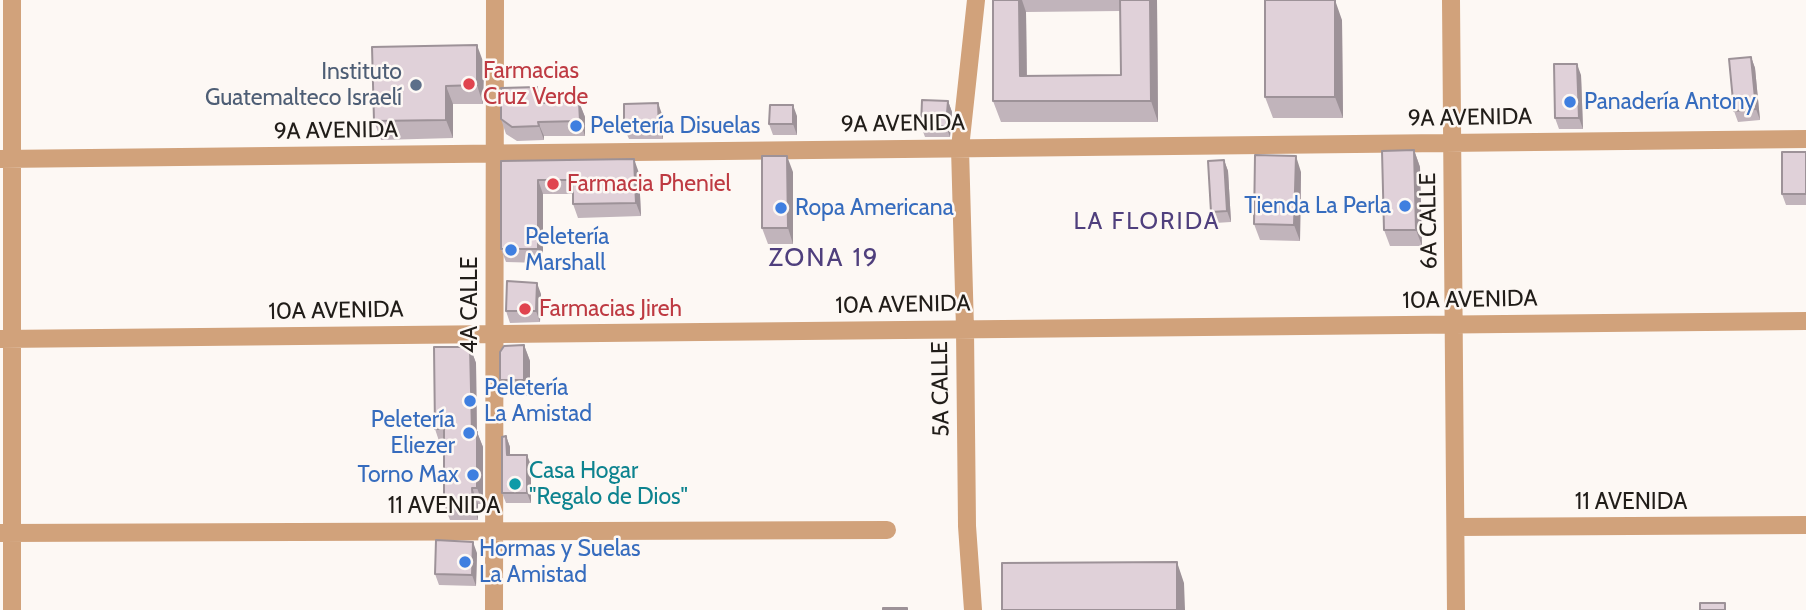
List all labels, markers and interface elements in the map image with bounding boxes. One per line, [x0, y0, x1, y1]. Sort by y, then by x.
place label: Farmacias Cruz Verde [483, 57, 588, 111]
place label: Instituto Guatemalteco Israelí [205, 58, 402, 112]
marker: Farmacias Cruz Verde [461, 76, 477, 92]
marker: Instituto Guatemalteco Israelí [408, 77, 424, 93]
place label: Panadería Antony [1584, 88, 1756, 116]
marker: Panadería Antony [1562, 94, 1578, 110]
street label: 9A AVENIDA [1408, 103, 1532, 133]
street label: 9A AVENIDA [841, 109, 965, 139]
place label: Peletería Disuelas [590, 112, 760, 140]
street label: 9A AVENIDA [274, 116, 398, 146]
marker: Peletería Disuelas [568, 118, 584, 134]
place label: Farmacia Pheniel [567, 170, 731, 198]
street label: 6A CALLE [1414, 173, 1444, 269]
marker: Farmacia Pheniel [545, 176, 561, 192]
place label: Tienda La Perla [1244, 192, 1391, 220]
place label: Ropa Americana [795, 194, 954, 222]
marker: Tienda La Perla [1397, 198, 1413, 214]
marker: Ropa Americana [773, 200, 789, 216]
district label: LA FLORIDA [1075, 208, 1219, 236]
place label: Peletería Marshall [525, 223, 609, 277]
marker: Peletería Marshall [503, 242, 519, 258]
district label: ZONA 19 [769, 242, 879, 274]
street label: 4A CALLE [456, 257, 484, 353]
street label: 10A AVENIDA [1402, 285, 1538, 315]
street label: 10A AVENIDA [835, 290, 971, 320]
place label: Farmacias Jireh [539, 295, 682, 323]
street label: 10A AVENIDA [268, 296, 404, 326]
marker: Farmacias Jireh [517, 301, 533, 317]
street label: 5A CALLE [926, 341, 956, 437]
place label: Peletería La Amistad [484, 374, 592, 428]
marker: Peletería La Amistad [462, 393, 478, 409]
place label: Peletería Eliezer [371, 406, 455, 460]
marker: Peletería Eliezer [461, 425, 477, 441]
place label: Casa Hogar "Regalo de Dios" [529, 457, 688, 511]
place label: Torno Max [357, 461, 459, 489]
marker: Torno Max [465, 467, 481, 483]
marker: Casa Hogar "Regalo de Dios" [507, 476, 523, 492]
street label: 11 AVENIDA [1575, 488, 1687, 516]
street label: 11 AVENIDA [388, 492, 500, 520]
place label: Hormas y Suelas La Amistad [479, 535, 641, 589]
marker: Hormas y Suelas La Amistad [457, 554, 473, 570]

